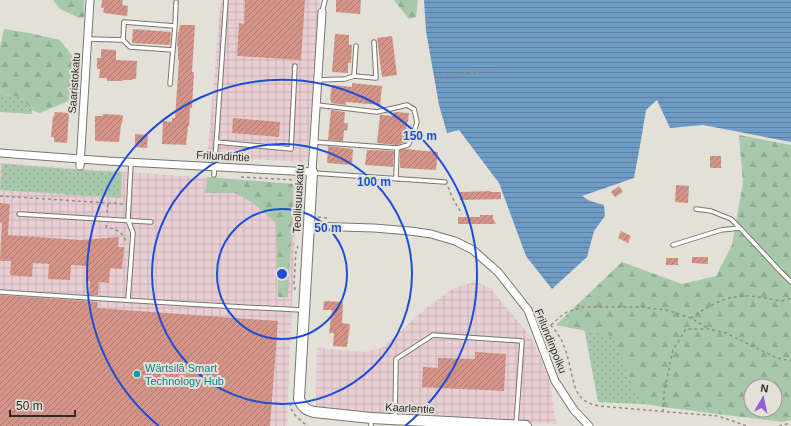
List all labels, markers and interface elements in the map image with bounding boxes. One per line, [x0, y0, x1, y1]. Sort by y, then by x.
street label: Saaristokatu [66, 52, 82, 114]
text: 150 m [403, 129, 437, 143]
street label: Frilundintie [196, 149, 250, 163]
street label: Teollisuuskatu [290, 164, 306, 234]
text: 100 m [357, 175, 391, 189]
text: 50 m [314, 221, 342, 235]
centre of rings [275, 267, 289, 281]
street label: Frilundinpolku [533, 307, 569, 375]
place label: Wärtsilä Smart Technology Hub [145, 362, 224, 387]
marker: Wärtsilä Smart Technology Hub [132, 369, 142, 379]
north arrow [743, 378, 783, 418]
text: N [760, 382, 769, 395]
scale bar [10, 392, 75, 418]
text: 50 m [16, 399, 43, 413]
street label: Kaarlentie [385, 401, 435, 415]

